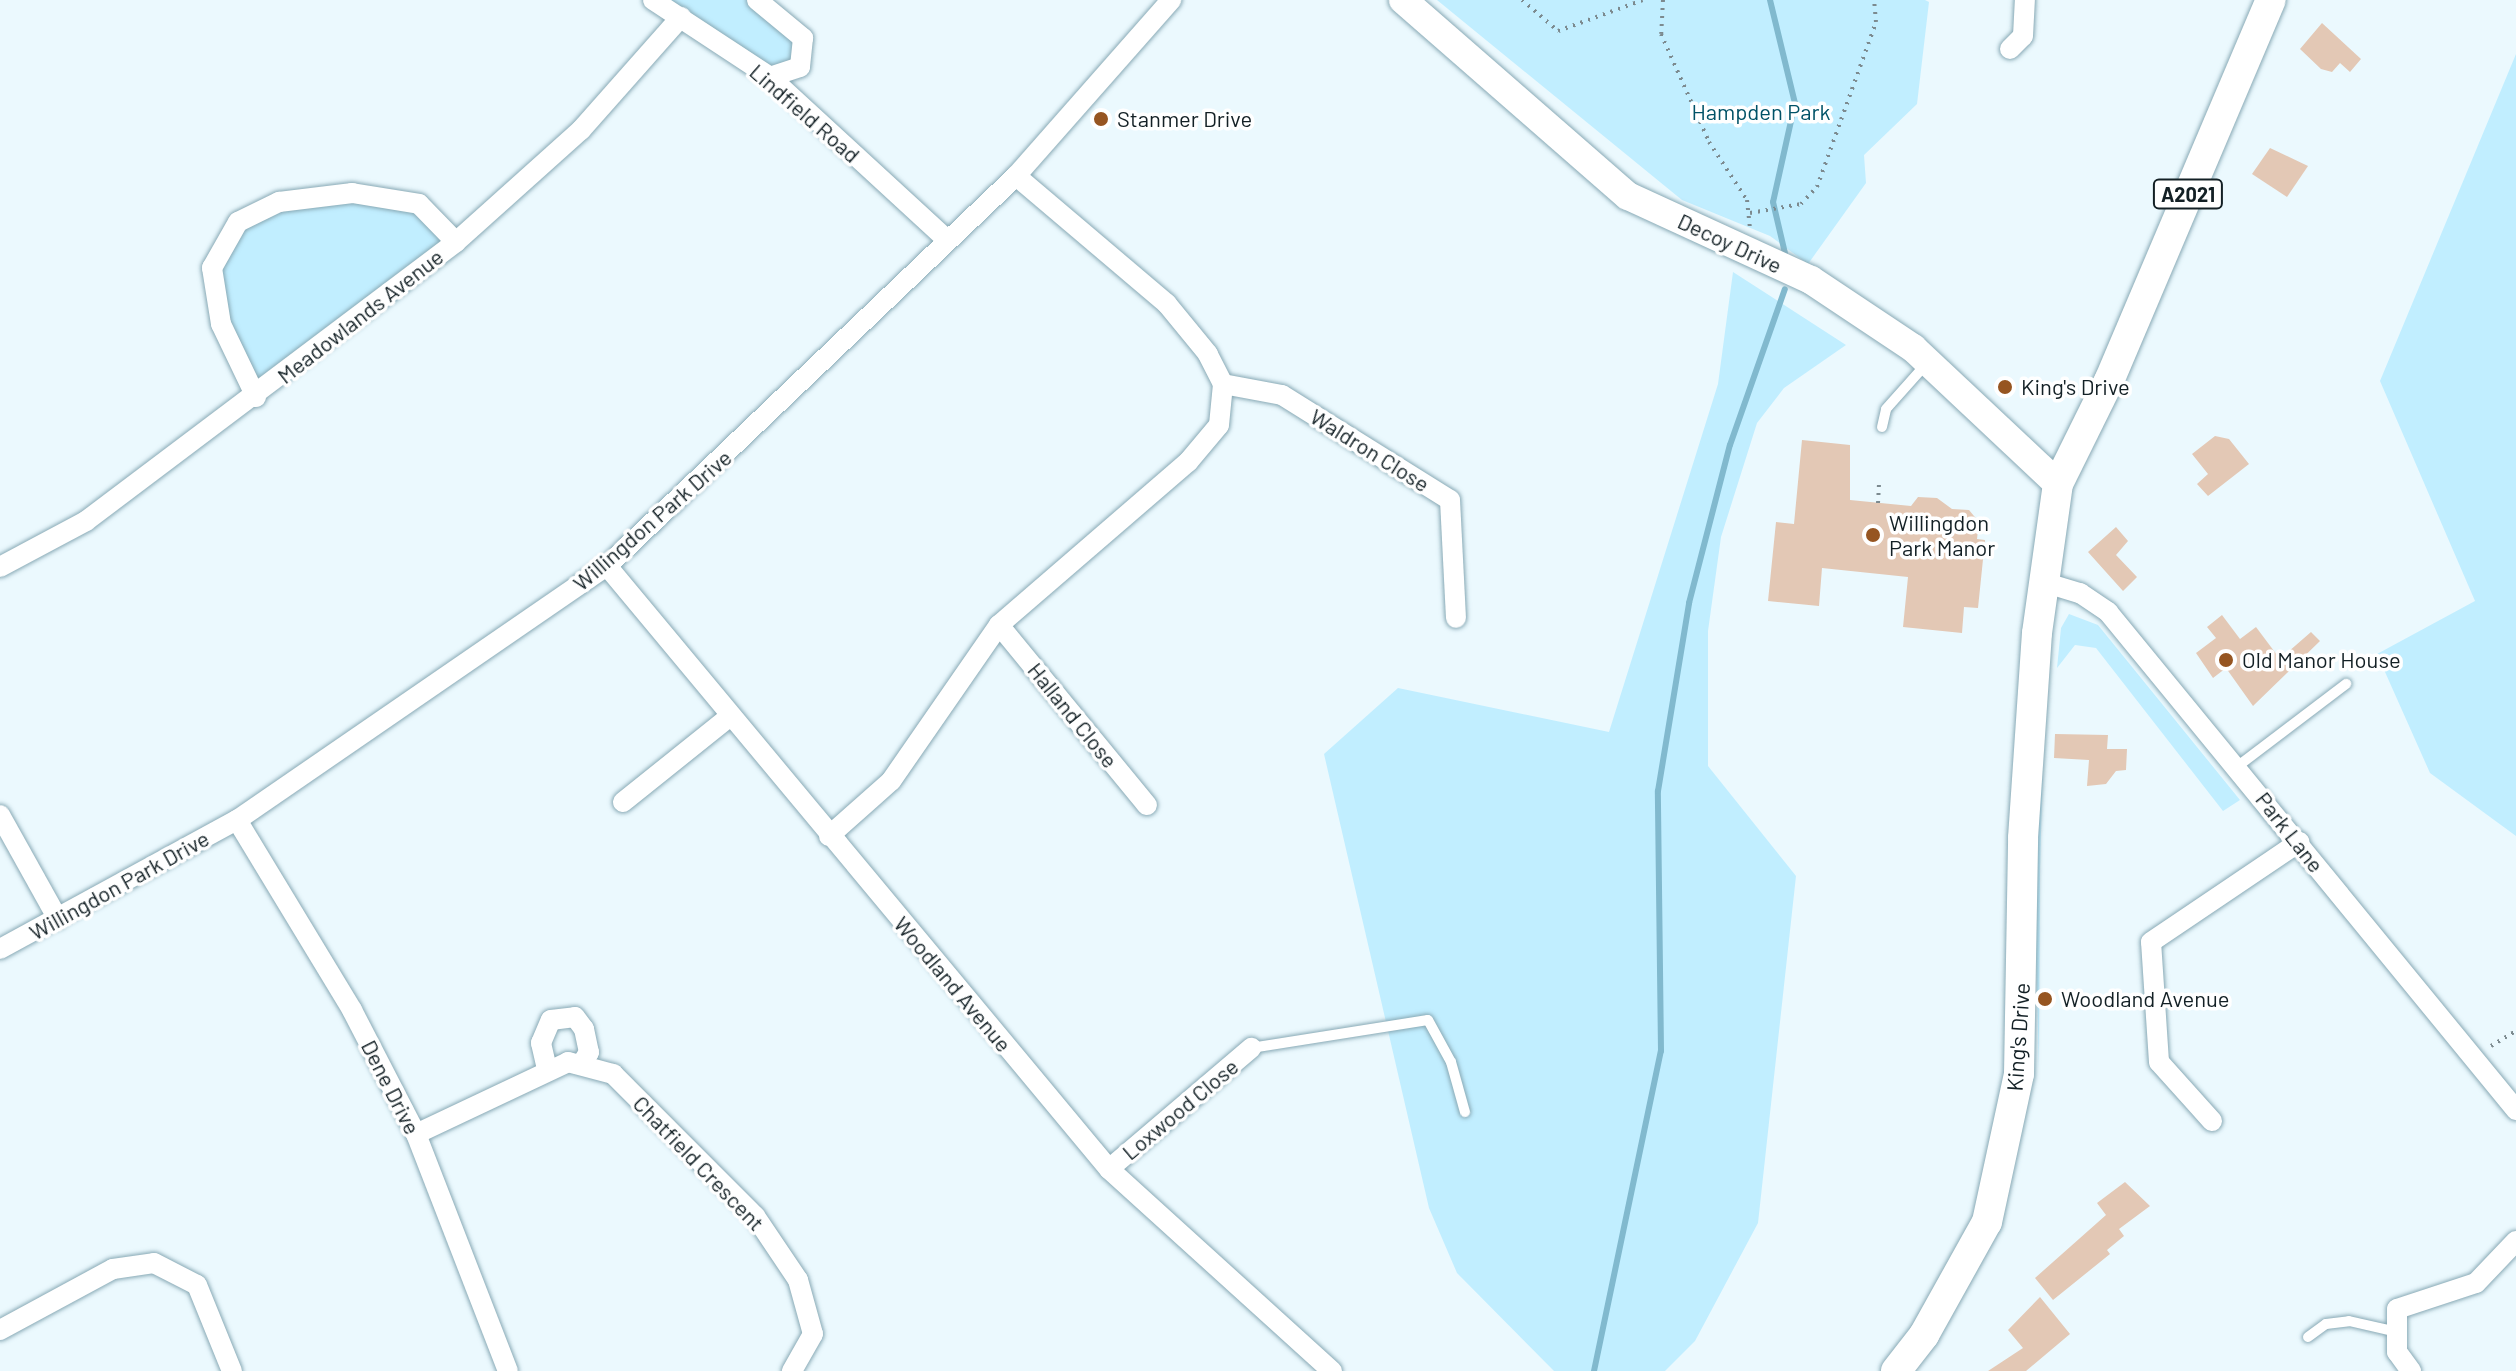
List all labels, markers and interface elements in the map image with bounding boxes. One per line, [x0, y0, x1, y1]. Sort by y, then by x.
street label: Lindfield Road [745, 58, 865, 168]
park label: Hampden Park [1691, 99, 1831, 125]
place label: Stanmer Drive [1117, 106, 1252, 132]
marker: Stanmer Drive [1092, 110, 1110, 128]
road number: A2021 [2152, 178, 2224, 210]
street label: Decoy Drive [1674, 207, 1786, 279]
street label: Meadowlands Avenue [272, 243, 448, 389]
place label: King's Drive [2021, 374, 2130, 400]
marker: King's Drive [1996, 378, 2014, 396]
street label: Waldron Close [1306, 403, 1434, 497]
street label: Willingdon Park Drive [567, 444, 737, 596]
place label: Willingdon Park Manor [1889, 509, 1995, 560]
marker: Willingdon Park Manor [1864, 526, 1882, 544]
place label: Old Manor House [2242, 647, 2401, 673]
marker: Old Manor House [2217, 651, 2235, 669]
street label: Halland Close [1023, 657, 1123, 773]
street label: Park Lane [2250, 787, 2330, 877]
street label: Willingdon Park Drive [25, 825, 213, 945]
street label: Woodland Avenue [889, 911, 1017, 1057]
street label: King's Drive [2001, 982, 2035, 1092]
place label: Woodland Avenue [2061, 986, 2230, 1012]
marker: Woodland Avenue [2036, 990, 2054, 1008]
street label: Dene Drive [356, 1035, 426, 1139]
street label: Loxwood Close [1117, 1053, 1243, 1165]
street label: Chatfield Crescent [628, 1090, 770, 1236]

